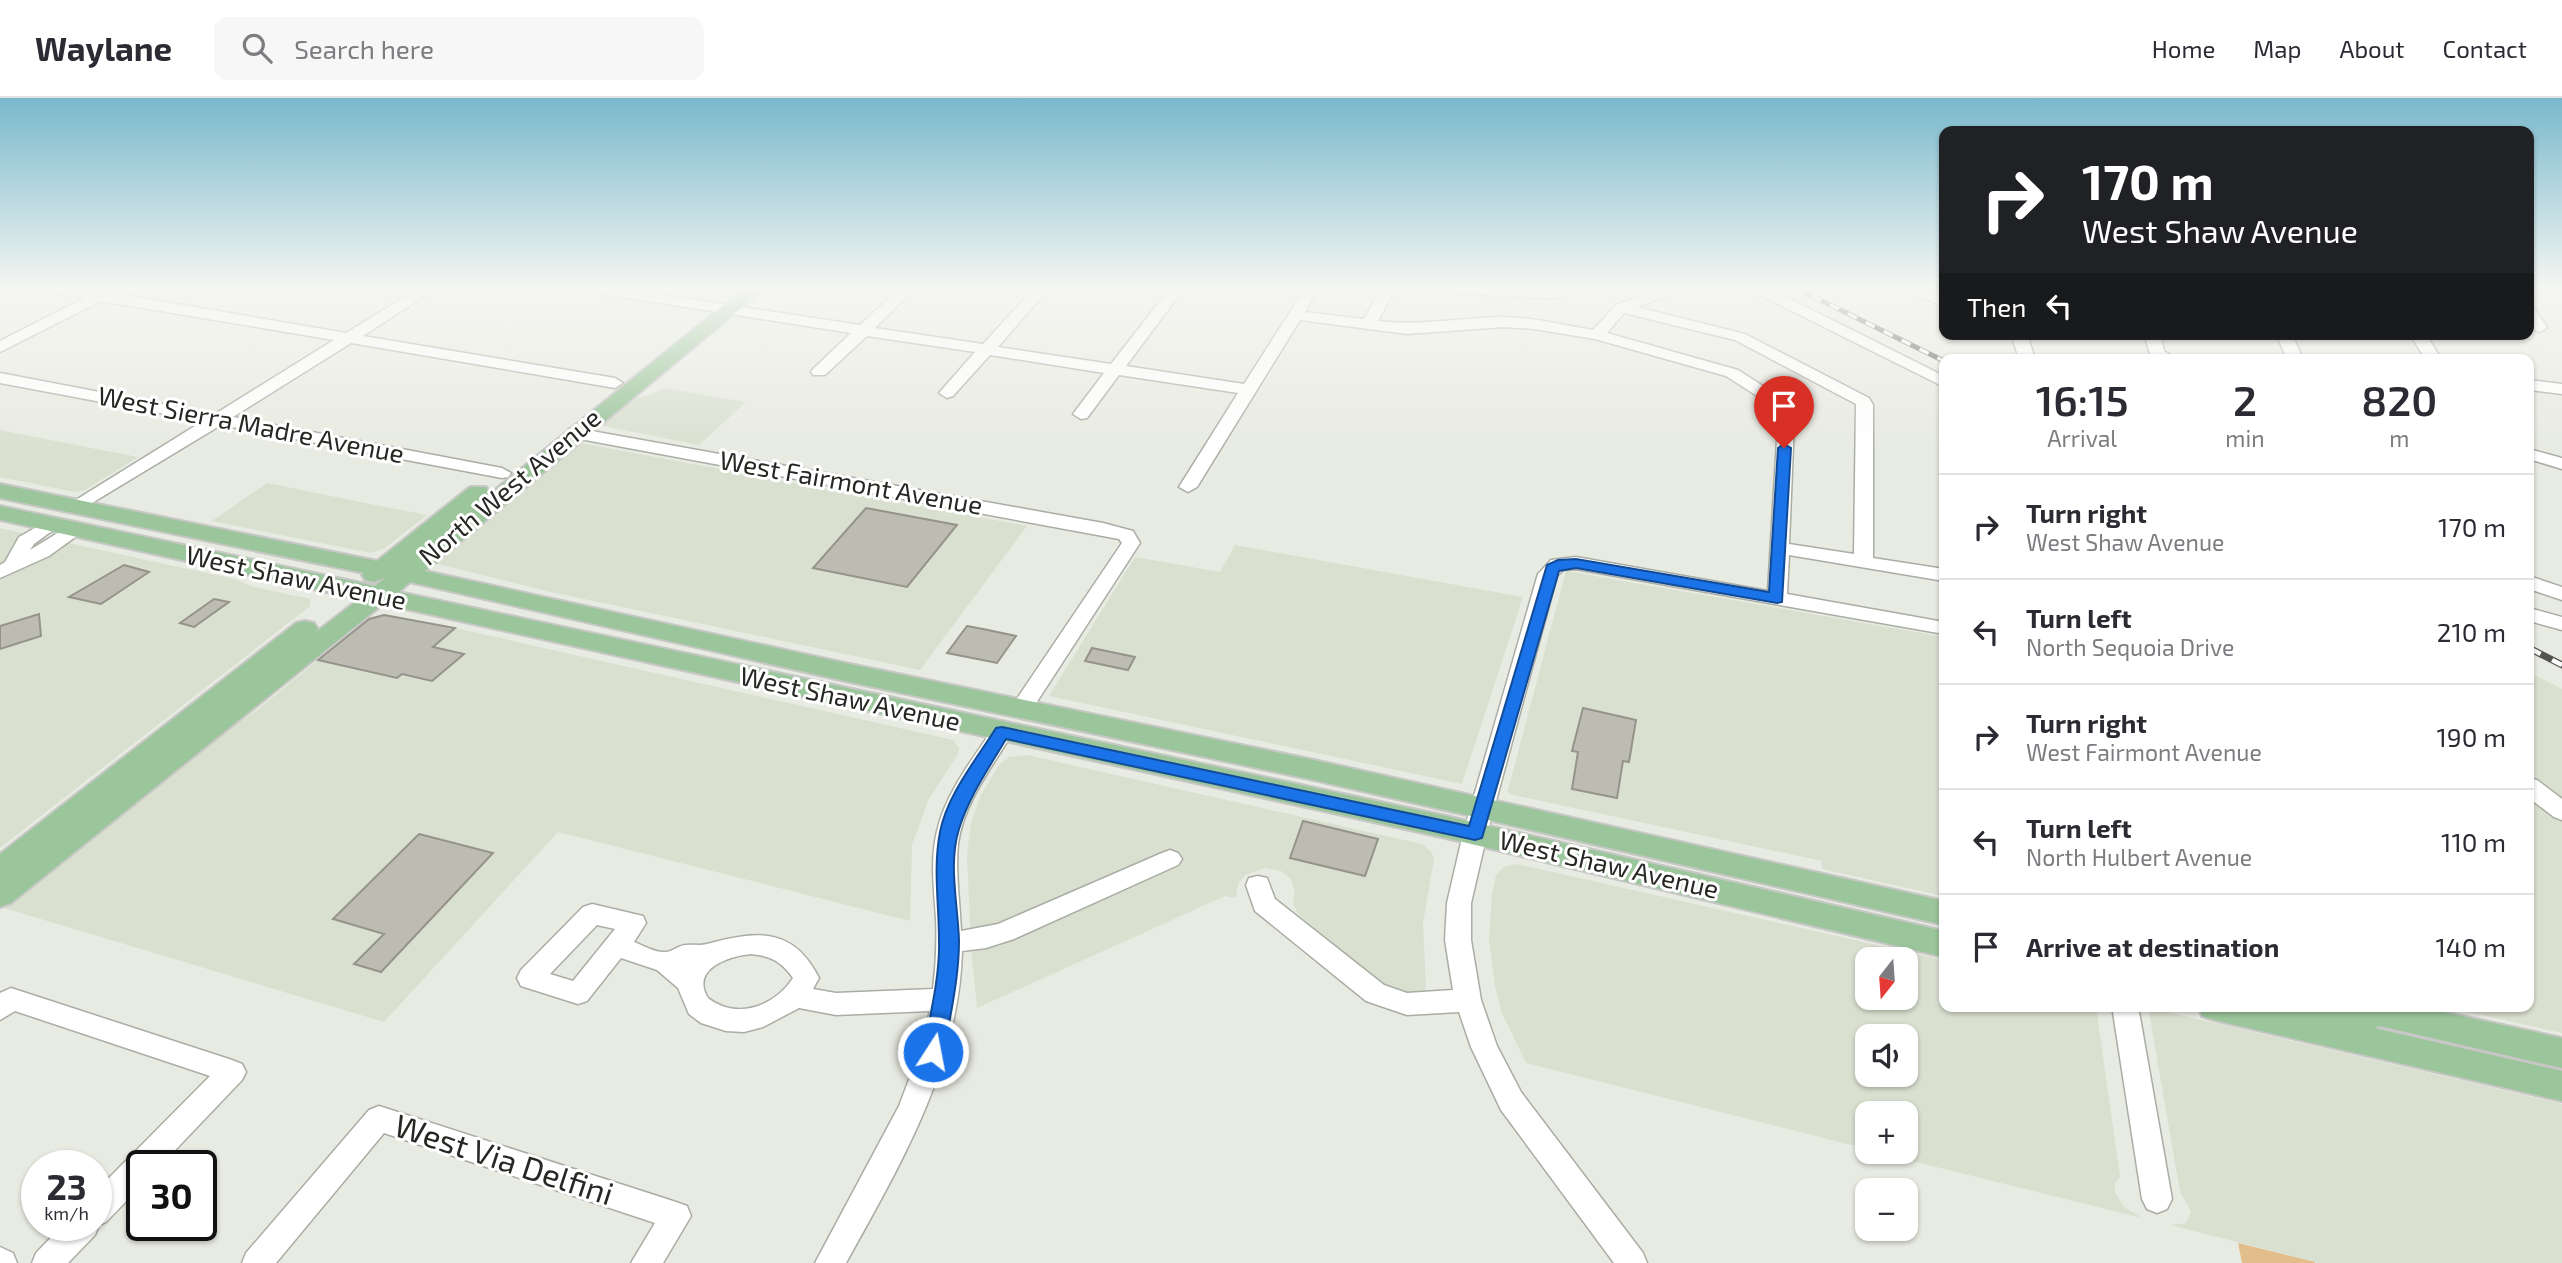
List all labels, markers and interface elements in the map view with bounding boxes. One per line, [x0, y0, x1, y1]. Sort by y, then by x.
search box [214, 17, 704, 80]
text: Waylane [35, 28, 172, 68]
icon: search [238, 29, 276, 67]
text: Search here [294, 33, 434, 64]
text: Home [2152, 34, 2215, 63]
text: Map [2253, 34, 2301, 63]
text: About [2339, 34, 2405, 63]
text: Contact [2443, 34, 2527, 63]
text: 170 m [2082, 151, 2214, 210]
icon: right [1967, 154, 2058, 245]
text: West Shaw Avenue [2082, 211, 2358, 249]
icon: left [2040, 287, 2078, 325]
text: Then [1967, 291, 2026, 322]
text: 16:15 [2036, 374, 2129, 424]
text: 2 [2233, 374, 2257, 424]
text: 820 [2361, 374, 2437, 424]
pin [1754, 376, 1814, 448]
street label: West Sierra Madre Avenue [96, 379, 407, 468]
icon: arrive [1765, 387, 1803, 425]
street label: North West Avenue [412, 401, 606, 571]
text: Arrival [2047, 424, 2117, 452]
text: min [2225, 424, 2265, 452]
text: m [2389, 424, 2409, 452]
street label: West Fairmont Avenue [717, 443, 985, 520]
text: Turn right [2026, 497, 2147, 528]
icon: right [1967, 508, 2005, 546]
text: 170 m [2438, 511, 2506, 542]
text: West Shaw Avenue [2026, 528, 2224, 556]
street label: West Shaw Avenue [183, 538, 409, 615]
text: Turn left [2026, 602, 2132, 633]
icon: left [1967, 613, 2005, 651]
text: 210 m [2437, 616, 2506, 647]
text: North Sequoia Drive [2026, 633, 2234, 661]
street label: West Shaw Avenue [737, 659, 963, 736]
text: Turn right [2026, 707, 2147, 738]
icon: right [1967, 718, 2005, 756]
text: 190 m [2437, 721, 2506, 752]
text: West Fairmont Avenue [2026, 738, 2262, 766]
text: Turn left [2026, 812, 2132, 843]
street label: West Shaw Avenue [1497, 823, 1722, 904]
icon: left [1967, 823, 2005, 861]
text: 110 m [2441, 826, 2506, 857]
text: North Hulbert Avenue [2026, 843, 2252, 871]
icon: arrive [1967, 928, 2005, 966]
text: Arrive at destination [2026, 931, 2279, 962]
text: 140 m [2435, 931, 2506, 962]
north arrow [1855, 947, 1918, 1010]
map controls [1855, 947, 1918, 1241]
position arrow [896, 1015, 970, 1089]
button: sound [1855, 1024, 1918, 1087]
button: + [1855, 1101, 1918, 1164]
street label: West Via Delfini [391, 1105, 619, 1211]
speed limit sign: 30 [126, 1150, 217, 1241]
text: 23 [46, 1165, 87, 1207]
button: − [1855, 1178, 1918, 1241]
text: km/h [44, 1202, 89, 1224]

